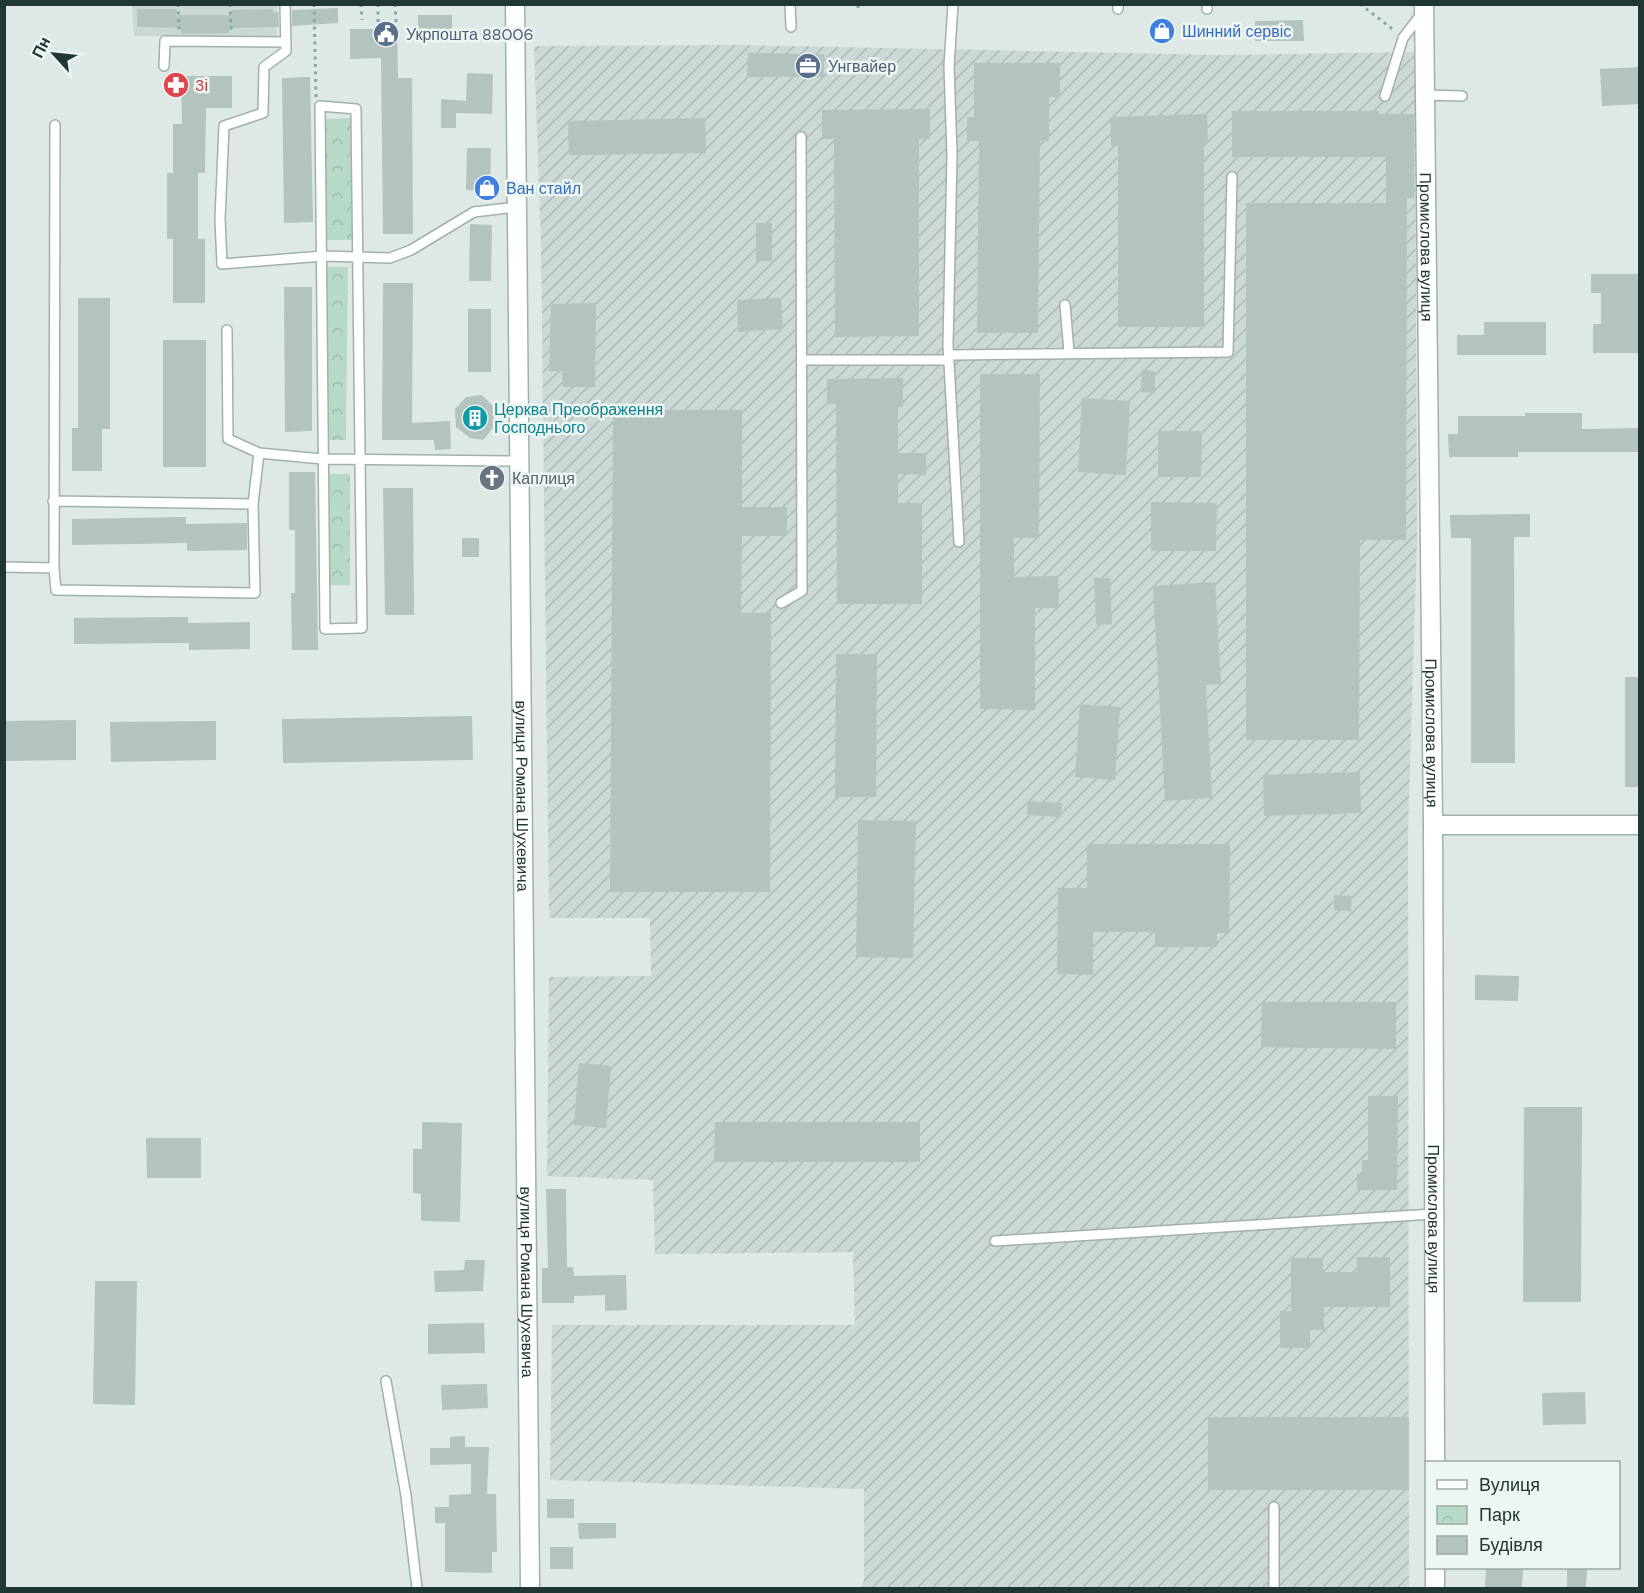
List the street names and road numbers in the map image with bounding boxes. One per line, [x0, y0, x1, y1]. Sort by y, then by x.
street label: Промислова вулиця [1415, 172, 1437, 322]
street label: Промислова вулиця [1420, 658, 1443, 808]
street label: вулиця Романа Шухевича [511, 700, 533, 892]
street label: Промислова вулиця [1423, 1144, 1444, 1294]
street label: вулиця Романа Шухевича [515, 1186, 538, 1378]

